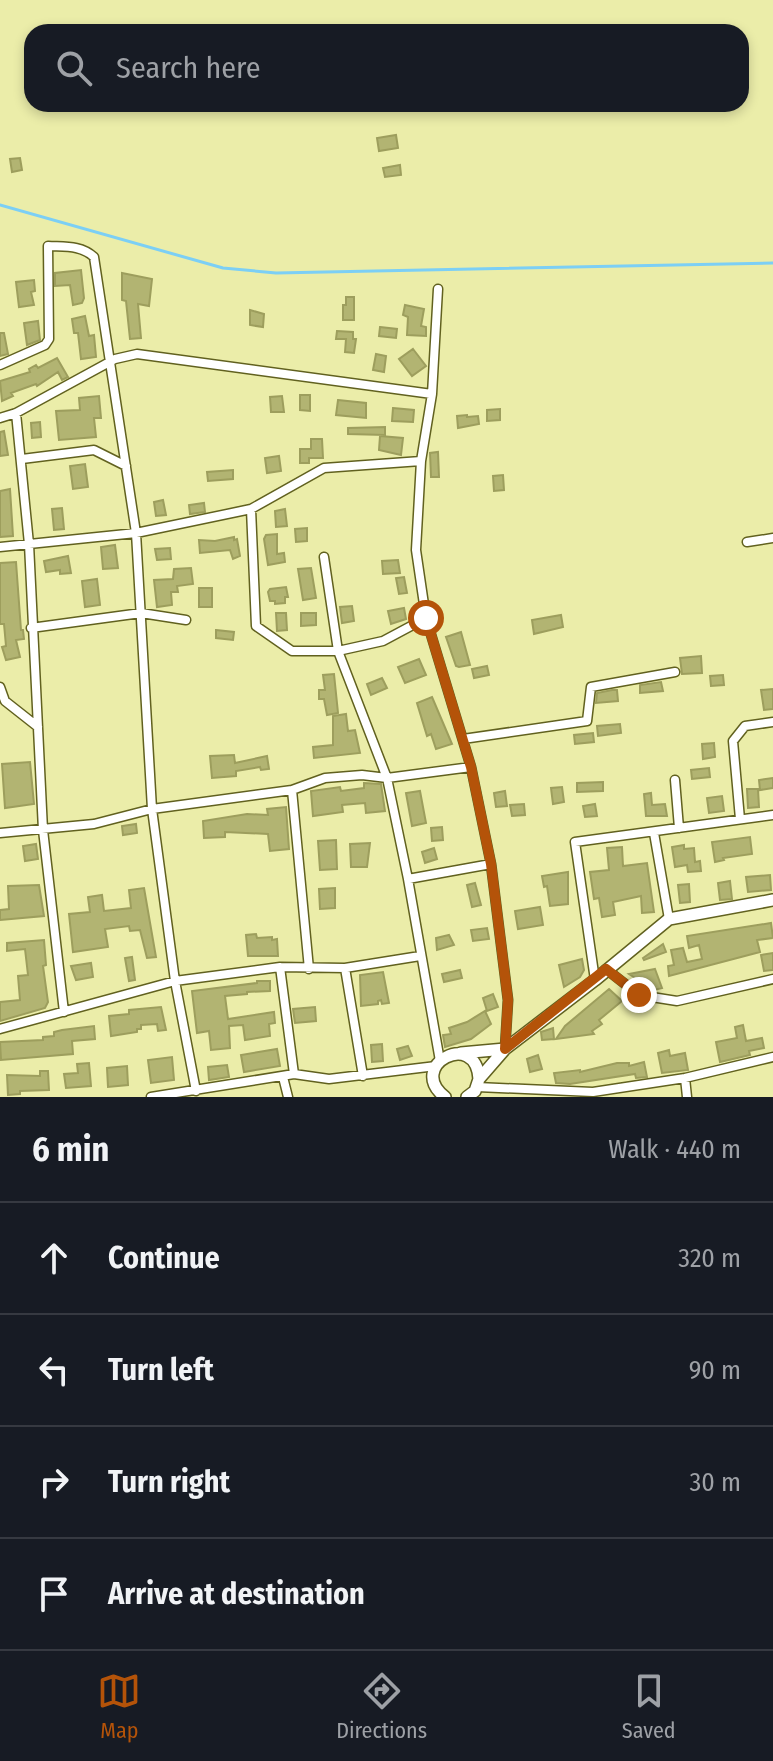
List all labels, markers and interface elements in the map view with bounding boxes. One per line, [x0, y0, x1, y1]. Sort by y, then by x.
search box [24, 24, 749, 112]
icon: search [52, 46, 96, 90]
text: Search here [116, 50, 261, 86]
route start [408, 600, 444, 636]
route end [621, 977, 657, 1013]
text: 6 min [32, 1129, 109, 1170]
text: Walk · 440 m [608, 1134, 741, 1165]
icon: ahead [32, 1236, 76, 1280]
text: Continue [108, 1240, 220, 1276]
text: 320 m [678, 1243, 741, 1274]
icon: left [32, 1348, 76, 1392]
text: Turn left [108, 1352, 214, 1388]
text: 90 m [689, 1355, 741, 1386]
icon: right [32, 1460, 76, 1504]
text: Turn right [108, 1464, 230, 1500]
text: 30 m [690, 1467, 741, 1498]
icon: arrive [32, 1572, 76, 1616]
text: Arrive at destination [108, 1576, 365, 1612]
tab: Map [97, 1669, 141, 1744]
tab: Directions [336, 1669, 427, 1744]
tab: Saved [622, 1669, 676, 1744]

